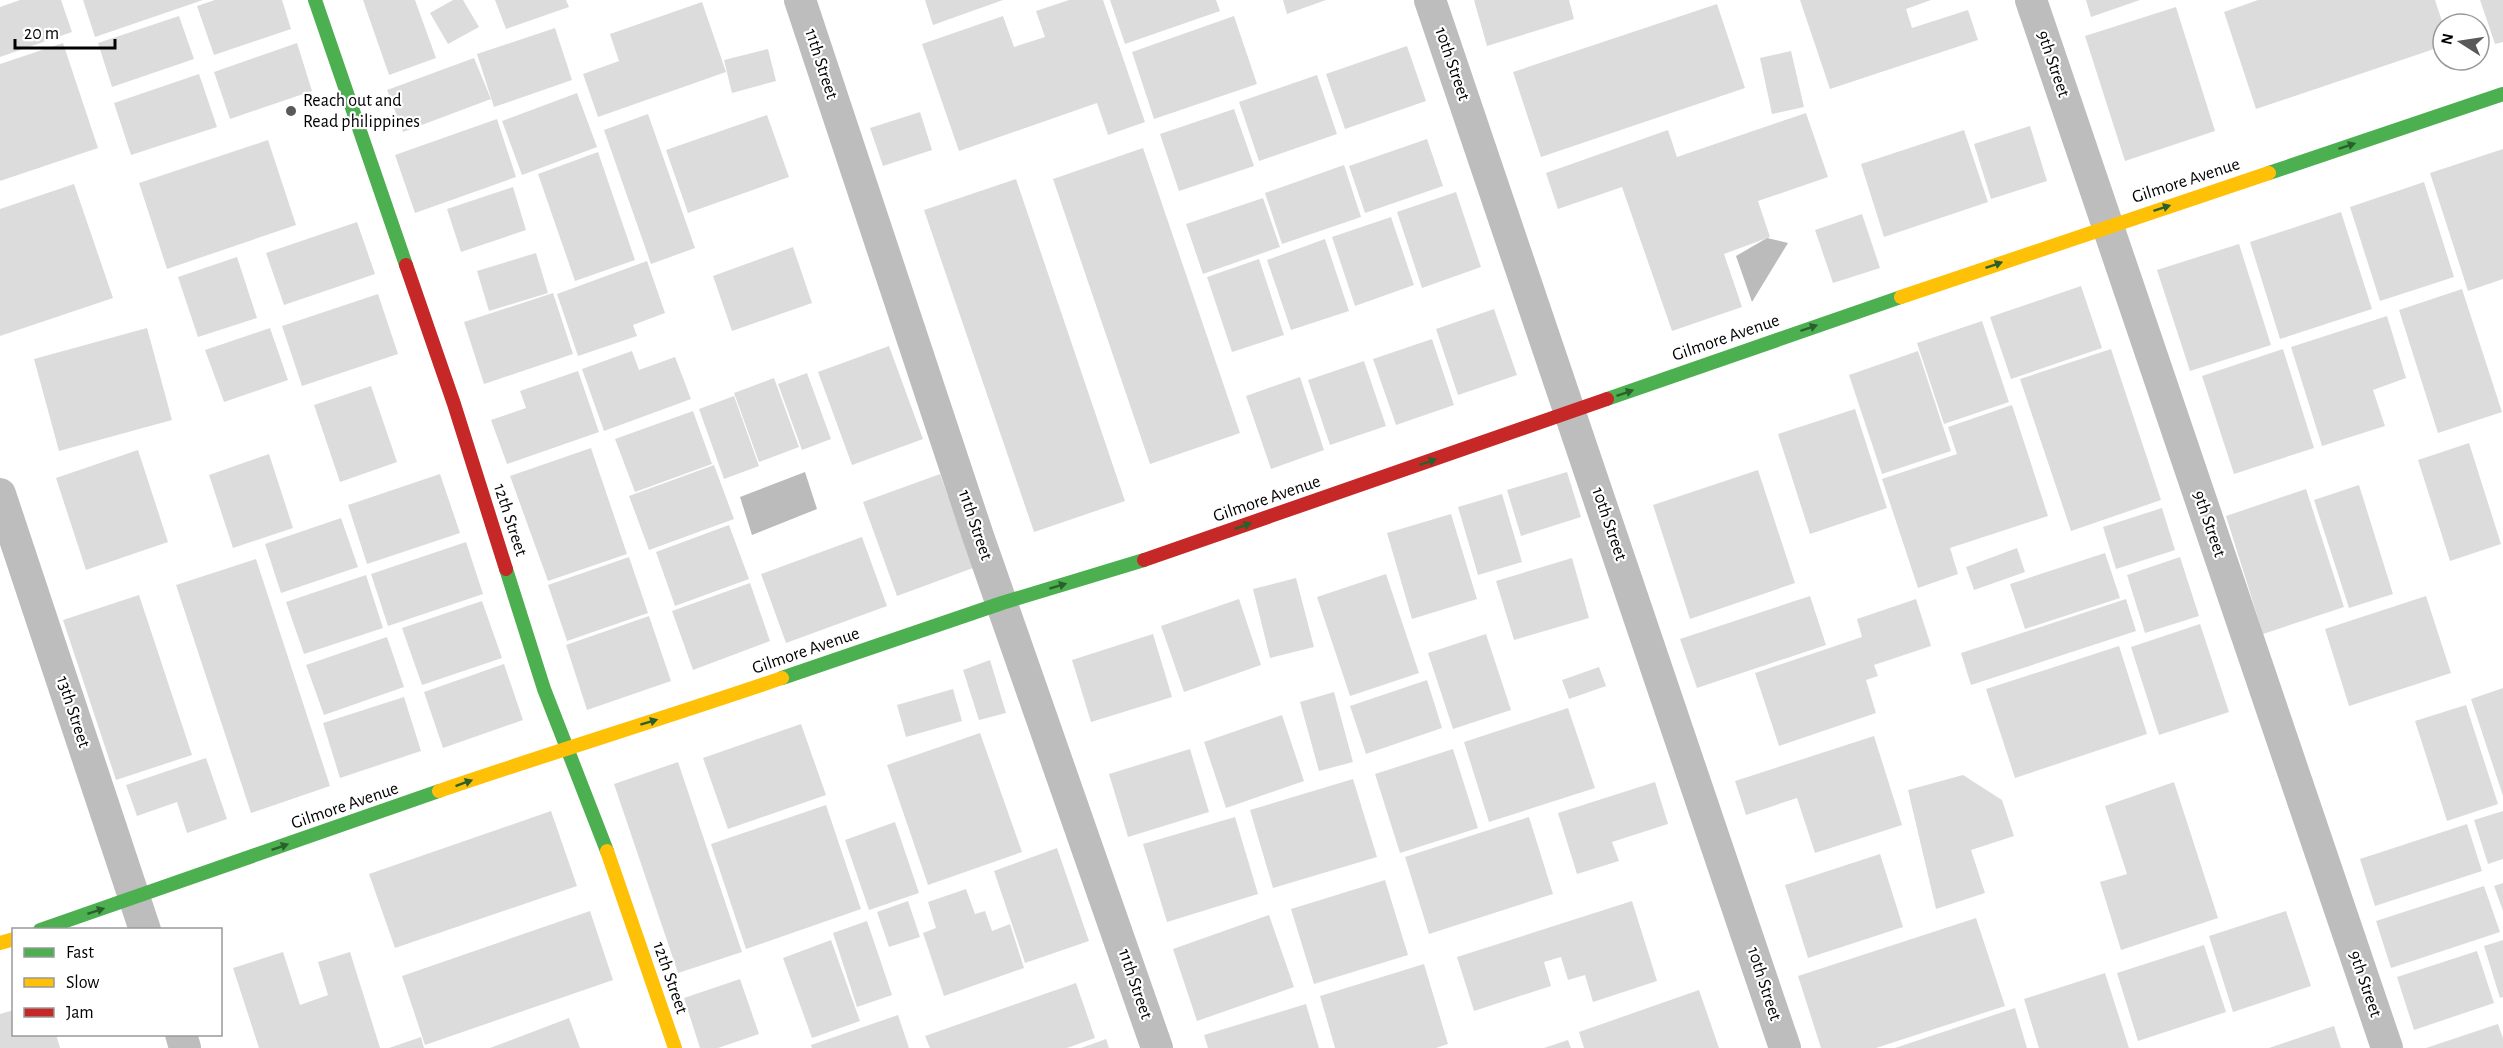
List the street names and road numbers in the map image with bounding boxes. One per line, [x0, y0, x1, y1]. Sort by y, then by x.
street label: 10th Street [1431, 25, 1473, 103]
street label: 11th Street [801, 27, 841, 102]
street label: 9th Street [2033, 28, 2073, 100]
street label: Gilmore Avenue [2130, 155, 2242, 207]
street label: Gilmore Avenue [1670, 311, 1782, 365]
street label: Gilmore Avenue [1211, 472, 1323, 526]
street label: 12th Street [490, 482, 530, 559]
street label: 10th Street [1588, 485, 1630, 563]
street label: 11th Street [955, 488, 995, 563]
street label: 9th Street [2189, 488, 2229, 560]
street label: Gilmore Avenue [750, 624, 862, 678]
street label: 13th Street [53, 674, 93, 750]
street label: Gilmore Avenue [289, 779, 401, 833]
street label: 12th Street [649, 940, 691, 1017]
street label: 10th Street [1744, 945, 1784, 1023]
street label: 11th Street [1115, 947, 1155, 1022]
street label: 9th Street [2345, 948, 2385, 1020]

